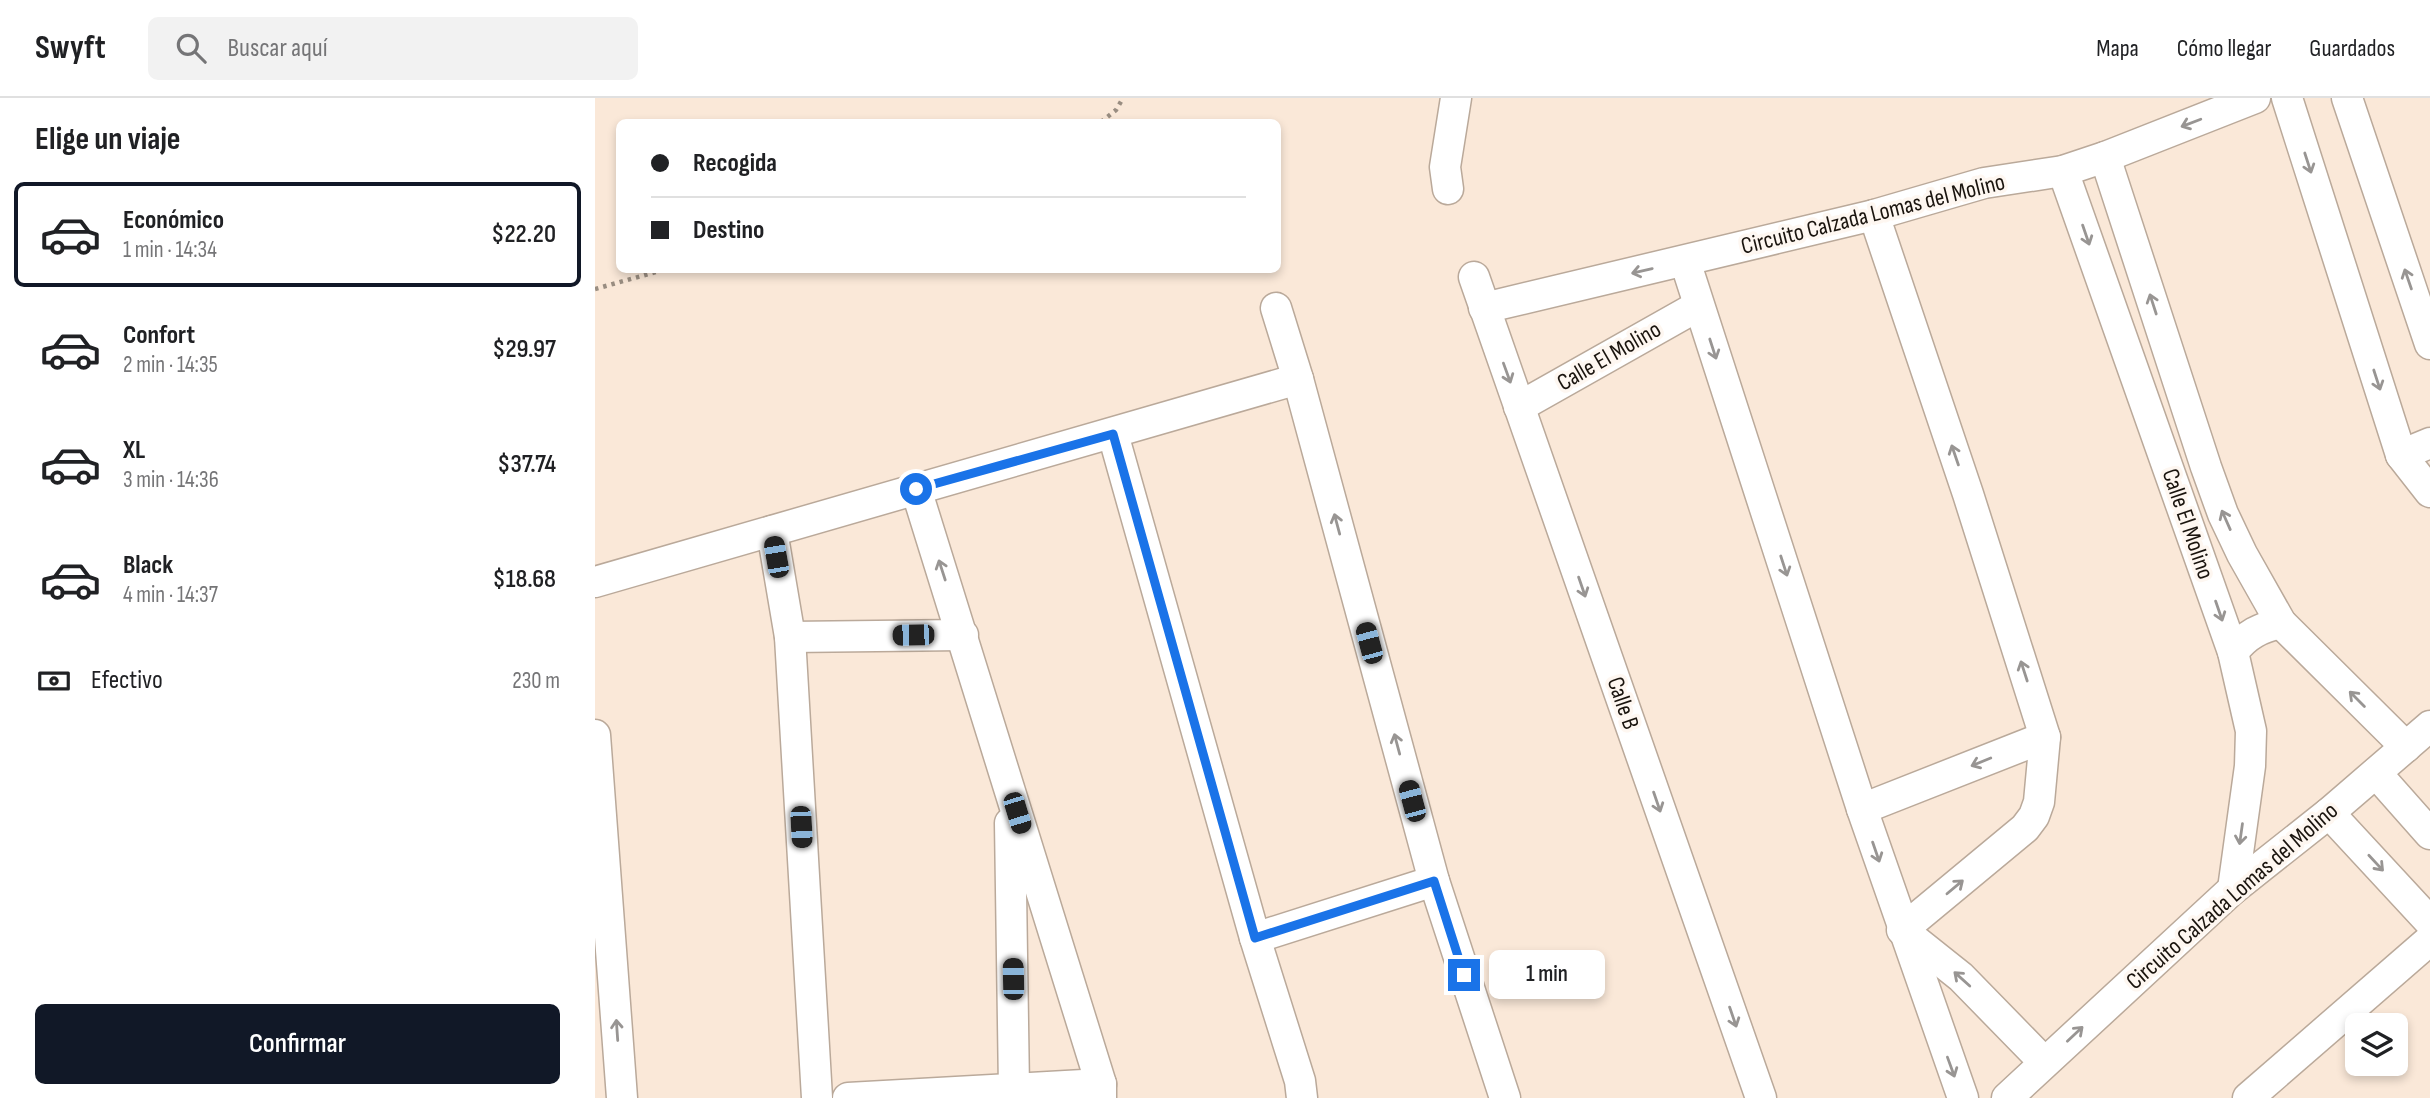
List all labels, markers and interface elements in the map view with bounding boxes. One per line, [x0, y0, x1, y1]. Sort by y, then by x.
search box [148, 17, 638, 80]
text: Swyft [35, 28, 106, 68]
icon: search [172, 29, 210, 67]
text: Buscar aquí [228, 33, 328, 64]
text: Mapa [2096, 34, 2139, 63]
text: Cómo llegar [2177, 34, 2271, 63]
text: Guardados [2309, 34, 2395, 63]
one-way arrow [2181, 117, 2203, 130]
text: Elige un viaje [35, 120, 180, 159]
text: Recogida [693, 148, 777, 179]
one-way arrow [2302, 152, 2315, 174]
street label: Circuito Calzada Lomas del Molino [1738, 167, 2008, 261]
icon: car [39, 203, 102, 266]
text: Económico [123, 205, 224, 236]
text: Destino [693, 215, 764, 246]
text: $22.20 [491, 219, 556, 250]
one-way arrow [2080, 224, 2093, 246]
text: 1 min · 14:34 [123, 236, 217, 264]
one-way arrow [1631, 265, 1654, 278]
one-way arrow [2401, 268, 2414, 290]
one-way arrow [2146, 293, 2159, 315]
street label: Calle El Molino [1552, 315, 1666, 397]
icon: car [39, 318, 102, 381]
text: Confort [123, 320, 195, 351]
text: $29.97 [492, 334, 556, 365]
one-way arrow [1708, 338, 1720, 360]
text: 2 min · 14:35 [123, 351, 218, 379]
one-way arrow [1502, 361, 1514, 383]
one-way arrow [2372, 368, 2384, 390]
icon: car [39, 433, 102, 496]
text: XL [123, 435, 145, 466]
one-way arrow [1948, 444, 1960, 466]
text: $37.74 [497, 449, 556, 480]
street label: Calle El Molino [2156, 465, 2220, 583]
text: 3 min · 14:36 [123, 466, 219, 494]
route start [900, 473, 932, 505]
one-way arrow [2219, 509, 2232, 531]
one-way arrow [1330, 513, 1343, 536]
car [763, 534, 790, 580]
icon: car [39, 548, 102, 611]
text: Black [123, 550, 173, 581]
one-way arrow [1779, 554, 1791, 576]
one-way arrow [934, 559, 947, 581]
text: $18.68 [493, 564, 556, 595]
one-way arrow [1577, 576, 1589, 598]
text: 4 min · 14:37 [123, 581, 218, 609]
one-way arrow [2214, 600, 2226, 622]
car [1354, 620, 1385, 666]
car [892, 624, 935, 646]
one-way arrow [2017, 661, 2030, 683]
icon: cash [35, 662, 73, 700]
text: Efectivo [91, 665, 163, 696]
text: 230 m [512, 667, 560, 695]
street label: Calle B [1601, 673, 1645, 733]
one-way arrow [2349, 690, 2366, 707]
one-way arrow [1389, 733, 1402, 755]
one-way arrow [1971, 756, 1993, 769]
car [1397, 778, 1428, 824]
car [1001, 790, 1034, 836]
one-way arrow [1651, 791, 1664, 813]
street label: Circuito Calzada Lomas del Molino [2120, 796, 2344, 996]
car [790, 805, 813, 849]
one-way arrow [2234, 822, 2247, 845]
one-way arrow [1871, 841, 1883, 863]
one-way arrow [2367, 854, 2384, 871]
one-way arrow [1945, 879, 1963, 894]
callout: 1 min [1489, 950, 1604, 1000]
car [1003, 958, 1024, 1000]
route end [1448, 959, 1480, 991]
text: 1 min [1526, 960, 1568, 988]
one-way arrow [1953, 971, 1971, 987]
button: Confirmar [35, 1004, 560, 1084]
one-way arrow [1727, 1005, 1740, 1027]
map controls [2345, 1013, 2408, 1076]
button: layers [2345, 1013, 2408, 1076]
one-way arrow [610, 1019, 623, 1042]
one-way arrow [2066, 1026, 2083, 1043]
one-way arrow [1946, 1055, 1959, 1077]

